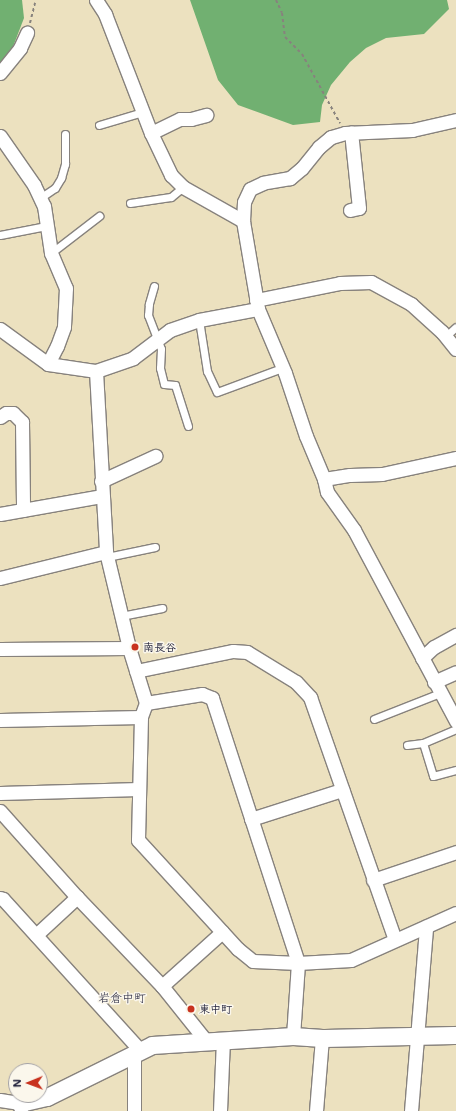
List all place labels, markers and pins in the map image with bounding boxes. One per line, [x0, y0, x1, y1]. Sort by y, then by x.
place label: 南長谷 [143, 640, 176, 654]
marker: 南長谷 [130, 642, 140, 652]
place label: 東中町 [199, 1002, 232, 1016]
marker: 東中町 [186, 1004, 196, 1014]

